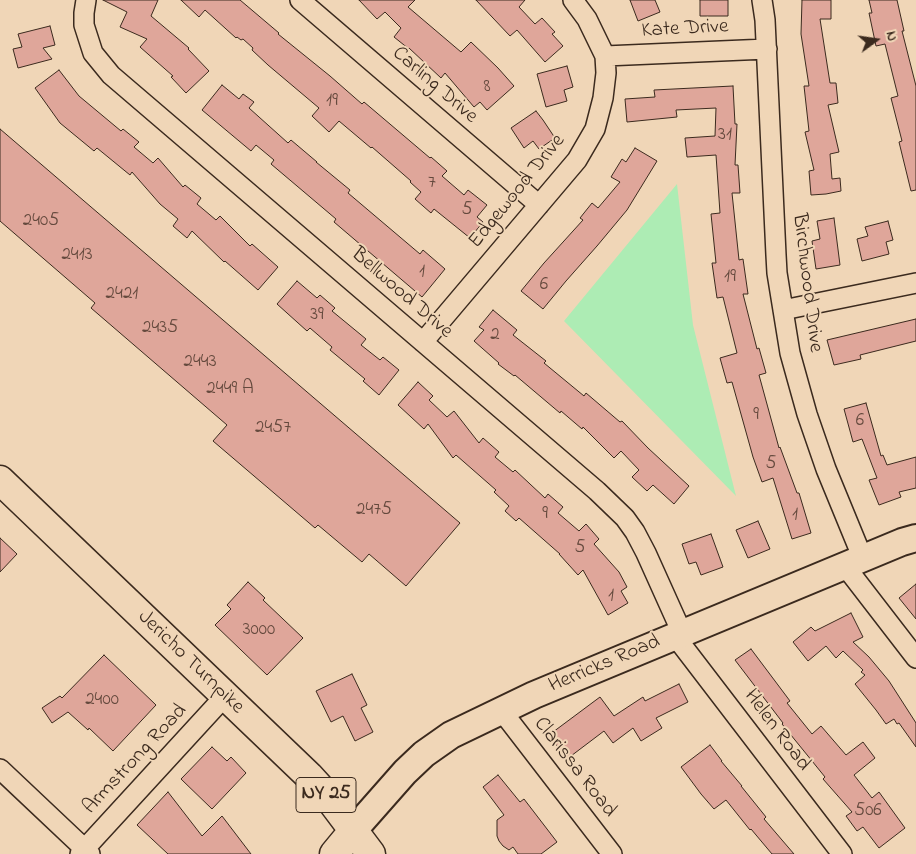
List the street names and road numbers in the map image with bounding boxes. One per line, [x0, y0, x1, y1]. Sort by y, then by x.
street label: Kate Drive [641, 15, 729, 45]
street label: Carling Drive [386, 42, 482, 130]
street label: Edgewood Drive [464, 130, 572, 254]
street label: Birchwood Drive [785, 212, 827, 354]
street label: Bellwood Drive [345, 243, 457, 345]
street label: Jericho Turnpike [131, 606, 249, 720]
street label: Herricks Road [546, 630, 664, 700]
street label: Helen Road [737, 685, 815, 777]
street label: Armstrong Road [78, 700, 194, 820]
street label: Clarissa Road [527, 713, 621, 823]
road number: NY 25 [296, 778, 356, 812]

